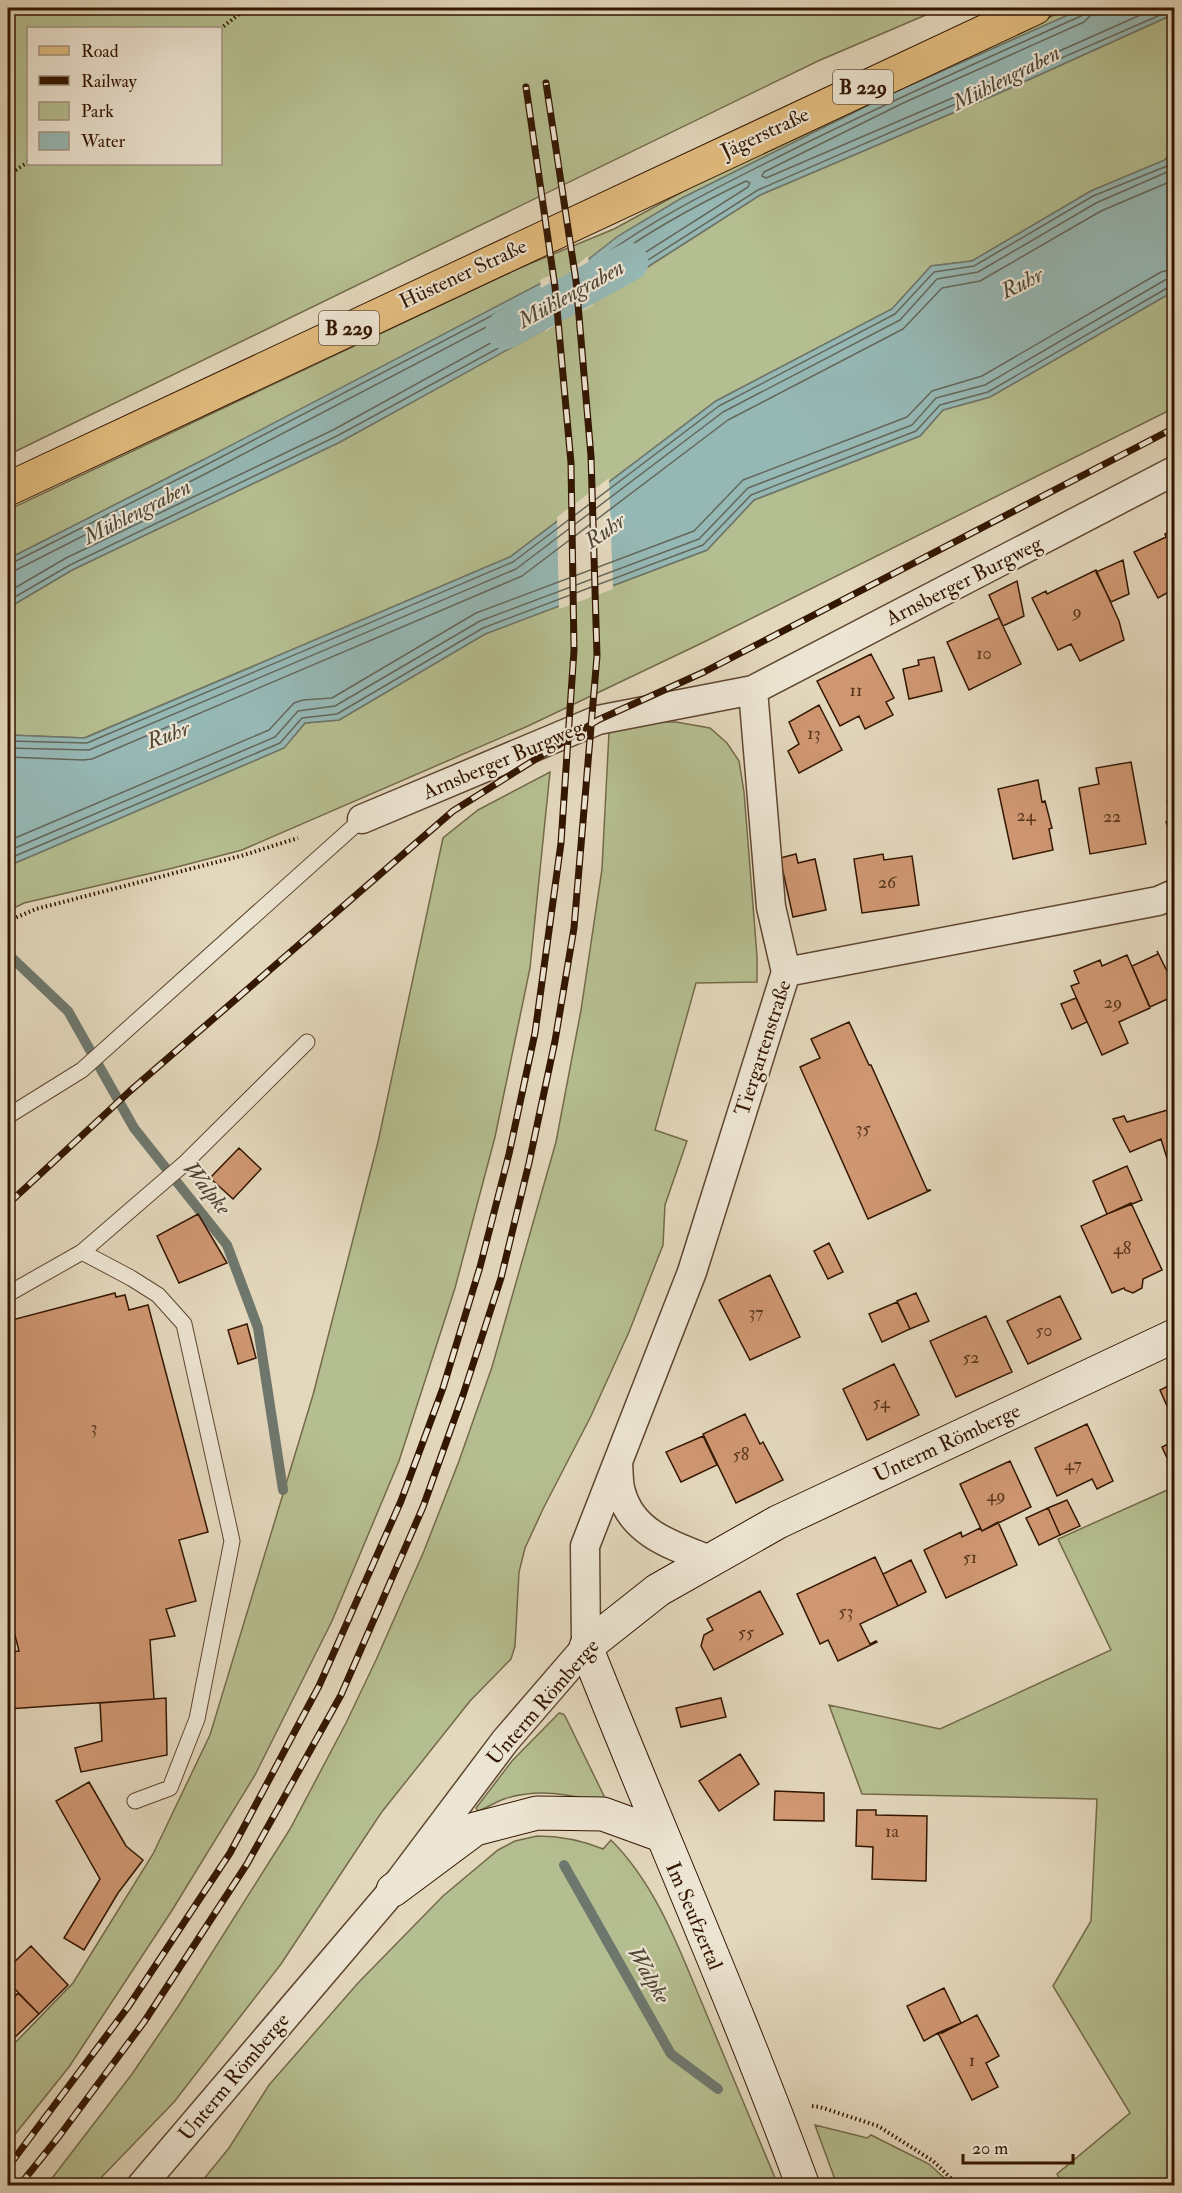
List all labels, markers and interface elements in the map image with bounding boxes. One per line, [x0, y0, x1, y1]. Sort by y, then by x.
legend [27, 27, 222, 165]
water label: Mühlengraben [946, 39, 1065, 118]
text: Road [81, 40, 119, 63]
text: Railway [81, 70, 138, 93]
road number: B 229 [833, 70, 893, 104]
text: Park [81, 100, 114, 123]
street label: Jägerstraße [716, 101, 814, 166]
text: Water [80, 130, 125, 153]
street label: Hüstener Straße [395, 233, 531, 315]
water label: Mühlengraben [511, 253, 629, 336]
water label: Ruhr [995, 260, 1050, 306]
road number: B 229 [319, 311, 379, 345]
water label: Mühlengraben [77, 473, 196, 552]
water label: Ruhr [578, 506, 633, 556]
street label: Arnsberger Burgweg [880, 530, 1047, 633]
house number: 9 [1070, 600, 1082, 623]
house number: 10 [976, 642, 992, 665]
house number: 11 [850, 679, 862, 702]
water label: Ruhr [142, 714, 195, 756]
street label: Arnsberger Burgweg [418, 714, 588, 806]
house number: 13 [807, 722, 821, 745]
house number: 24 [1017, 804, 1037, 827]
house number: 22 [1103, 805, 1121, 828]
house number: 26 [878, 871, 897, 894]
street label: Tiergartenstraße [728, 977, 798, 1119]
house number: 29 [1104, 991, 1122, 1014]
house number: 35 [856, 1117, 870, 1140]
water label: Walpke [177, 1155, 238, 1221]
house number: 48 [1113, 1237, 1131, 1260]
house number: 37 [748, 1301, 764, 1324]
house number: 50 [1036, 1319, 1052, 1342]
house number: 52 [963, 1346, 979, 1369]
house number: 54 [872, 1391, 891, 1414]
street label: Unterm Römberge [869, 1397, 1025, 1489]
house number: 3 [91, 1416, 97, 1439]
house number: 58 [733, 1443, 749, 1466]
house number: 47 [1064, 1453, 1082, 1476]
house number: 49 [987, 1484, 1005, 1507]
house number: 51 [963, 1546, 977, 1569]
house number: 53 [839, 1600, 853, 1623]
house number: 55 [738, 1621, 754, 1644]
street label: Unterm Römberge [481, 1633, 605, 1771]
house number: 1a [885, 1820, 900, 1843]
street label: Im Seufzertal [659, 1858, 729, 1975]
water label: Walpke [621, 1941, 677, 2009]
street label: Unterm Römberge [173, 2007, 296, 2147]
house number: 1 [969, 2049, 975, 2072]
scale bar [963, 2127, 1072, 2165]
text: 20 m [972, 2137, 1008, 2160]

